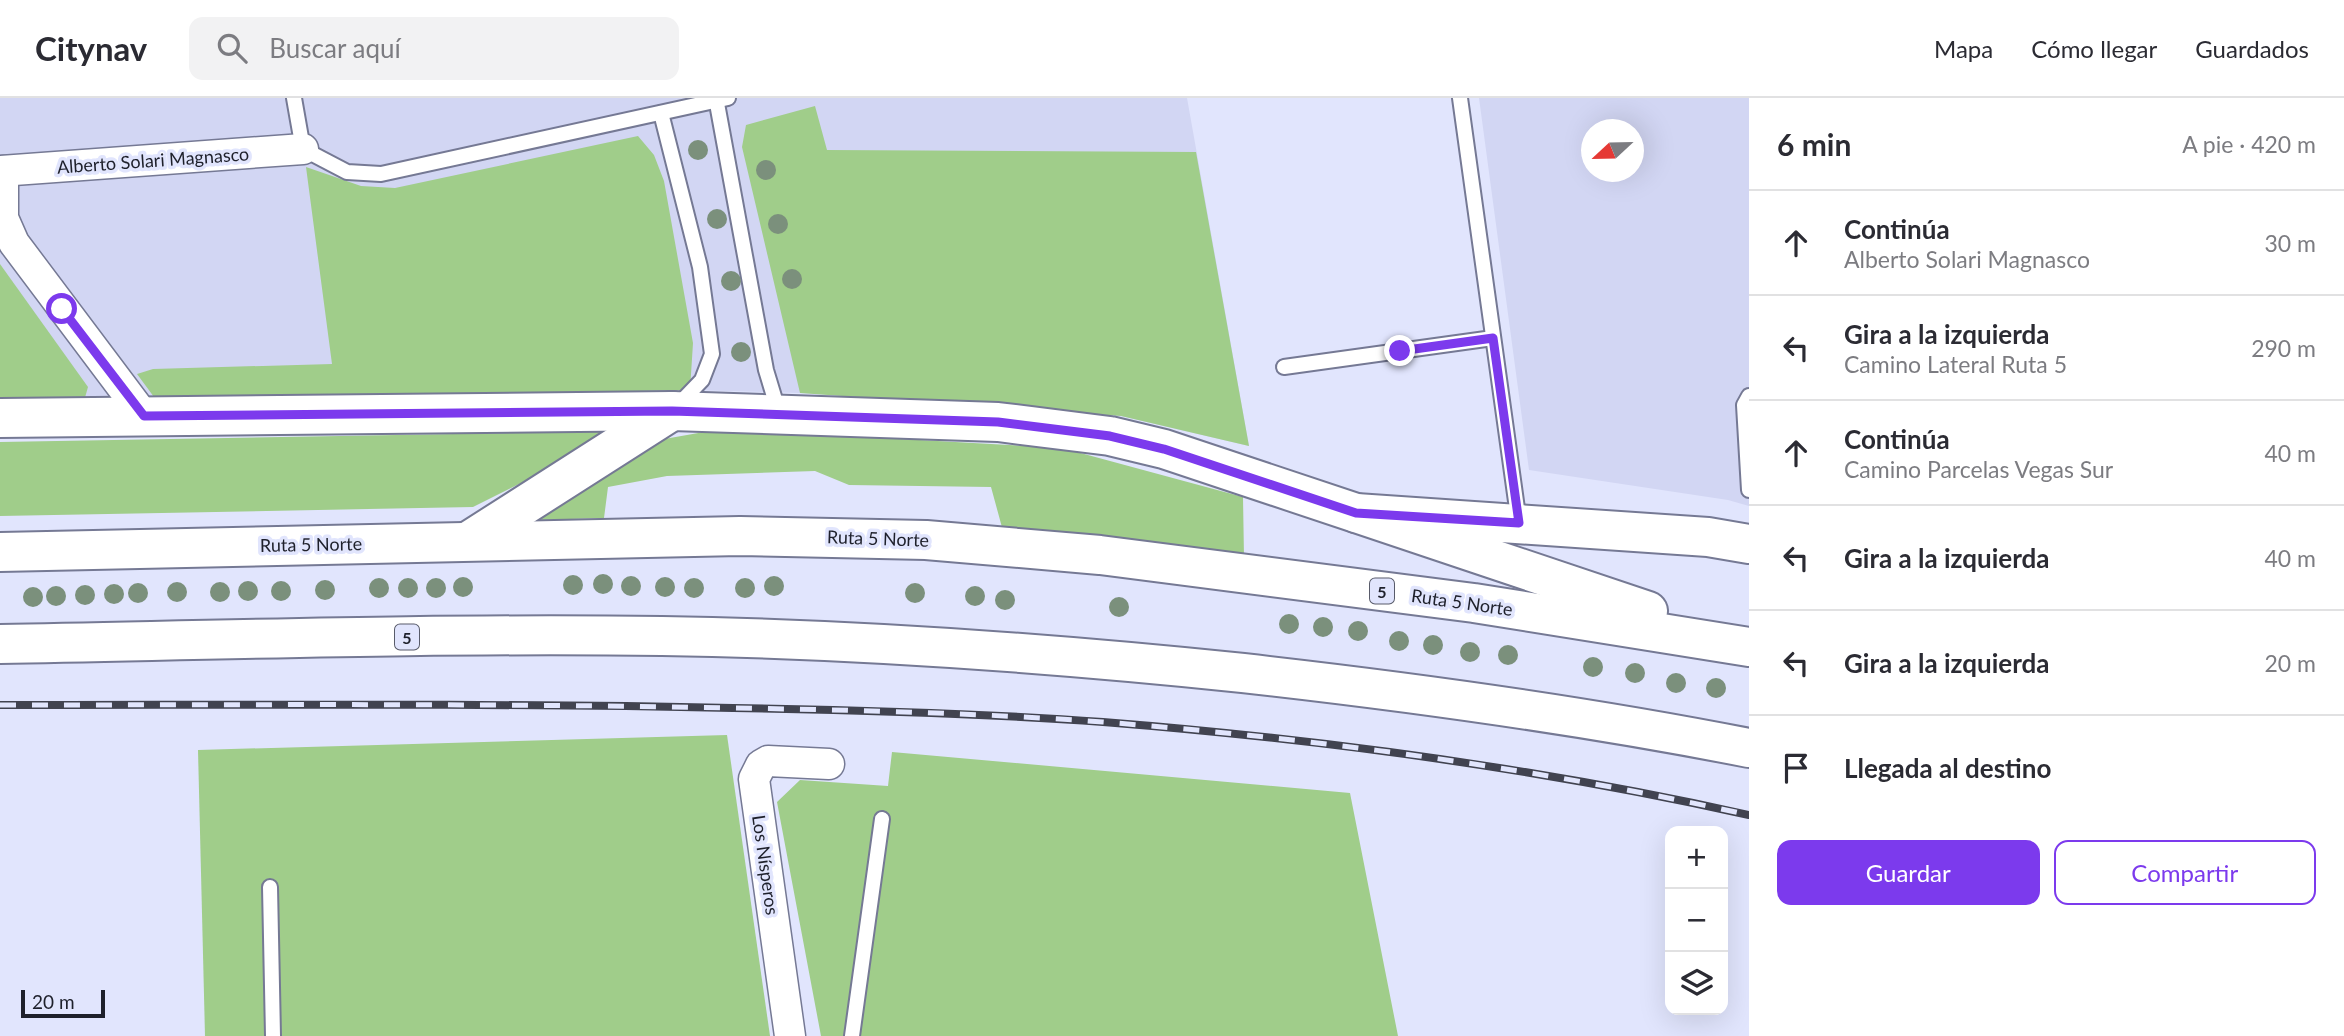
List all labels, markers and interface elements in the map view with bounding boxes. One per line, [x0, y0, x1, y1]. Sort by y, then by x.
search box [189, 17, 679, 80]
text: Citynav [35, 28, 147, 68]
icon: search [213, 29, 251, 67]
text: Buscar aquí [269, 32, 401, 64]
text: Mapa [1934, 34, 1993, 63]
text: Cómo llegar [2031, 34, 2157, 63]
text: Guardados [2195, 34, 2309, 63]
north arrow [1581, 119, 1644, 182]
text: 6 min [1777, 126, 1851, 162]
text: A pie · 420 m [2182, 130, 2316, 158]
street label: Alberto Solari Magnasco [56, 142, 250, 178]
text: Continúa [1844, 213, 1950, 245]
icon: ahead [1777, 224, 1815, 262]
text: 30 m [2265, 229, 2316, 257]
text: Alberto Solari Magnasco [1844, 245, 2090, 273]
route start [46, 293, 77, 324]
text: Gira a la izquierda [1844, 318, 2050, 350]
icon: left [1777, 329, 1815, 367]
text: 290 m [2251, 334, 2316, 362]
route end [1384, 335, 1415, 366]
text: Camino Lateral Ruta 5 [1844, 350, 2067, 378]
text: Continúa [1844, 423, 1950, 455]
icon: ahead [1777, 434, 1815, 472]
text: 40 m [2265, 439, 2316, 467]
text: Camino Parcelas Vegas Sur [1844, 455, 2113, 483]
street label: Ruta 5 Norte [827, 525, 929, 551]
street label: Ruta 5 Norte [260, 532, 362, 556]
icon: left [1777, 539, 1815, 577]
text: Gira a la izquierda [1844, 542, 2050, 574]
text: 40 m [2265, 544, 2316, 572]
road number: 5 [1370, 578, 1394, 604]
street label: Ruta 5 Norte [1410, 584, 1514, 620]
road number: 5 [395, 624, 419, 650]
icon: left [1777, 644, 1815, 682]
text: Gira a la izquierda [1844, 647, 2050, 679]
text: 20 m [2265, 649, 2316, 677]
icon: arrive [1777, 749, 1815, 787]
text: Llegada al destino [1844, 752, 2051, 784]
street label: Los Nísperos [748, 814, 784, 917]
map controls [1665, 826, 1728, 1015]
button: + [1665, 826, 1728, 889]
button: Guardar [1777, 840, 2040, 905]
button: Compartir [2054, 840, 2316, 905]
button: − [1665, 889, 1728, 952]
button: layers [1665, 952, 1728, 1015]
scale bar [21, 987, 105, 1019]
text: 20 m [32, 990, 75, 1013]

